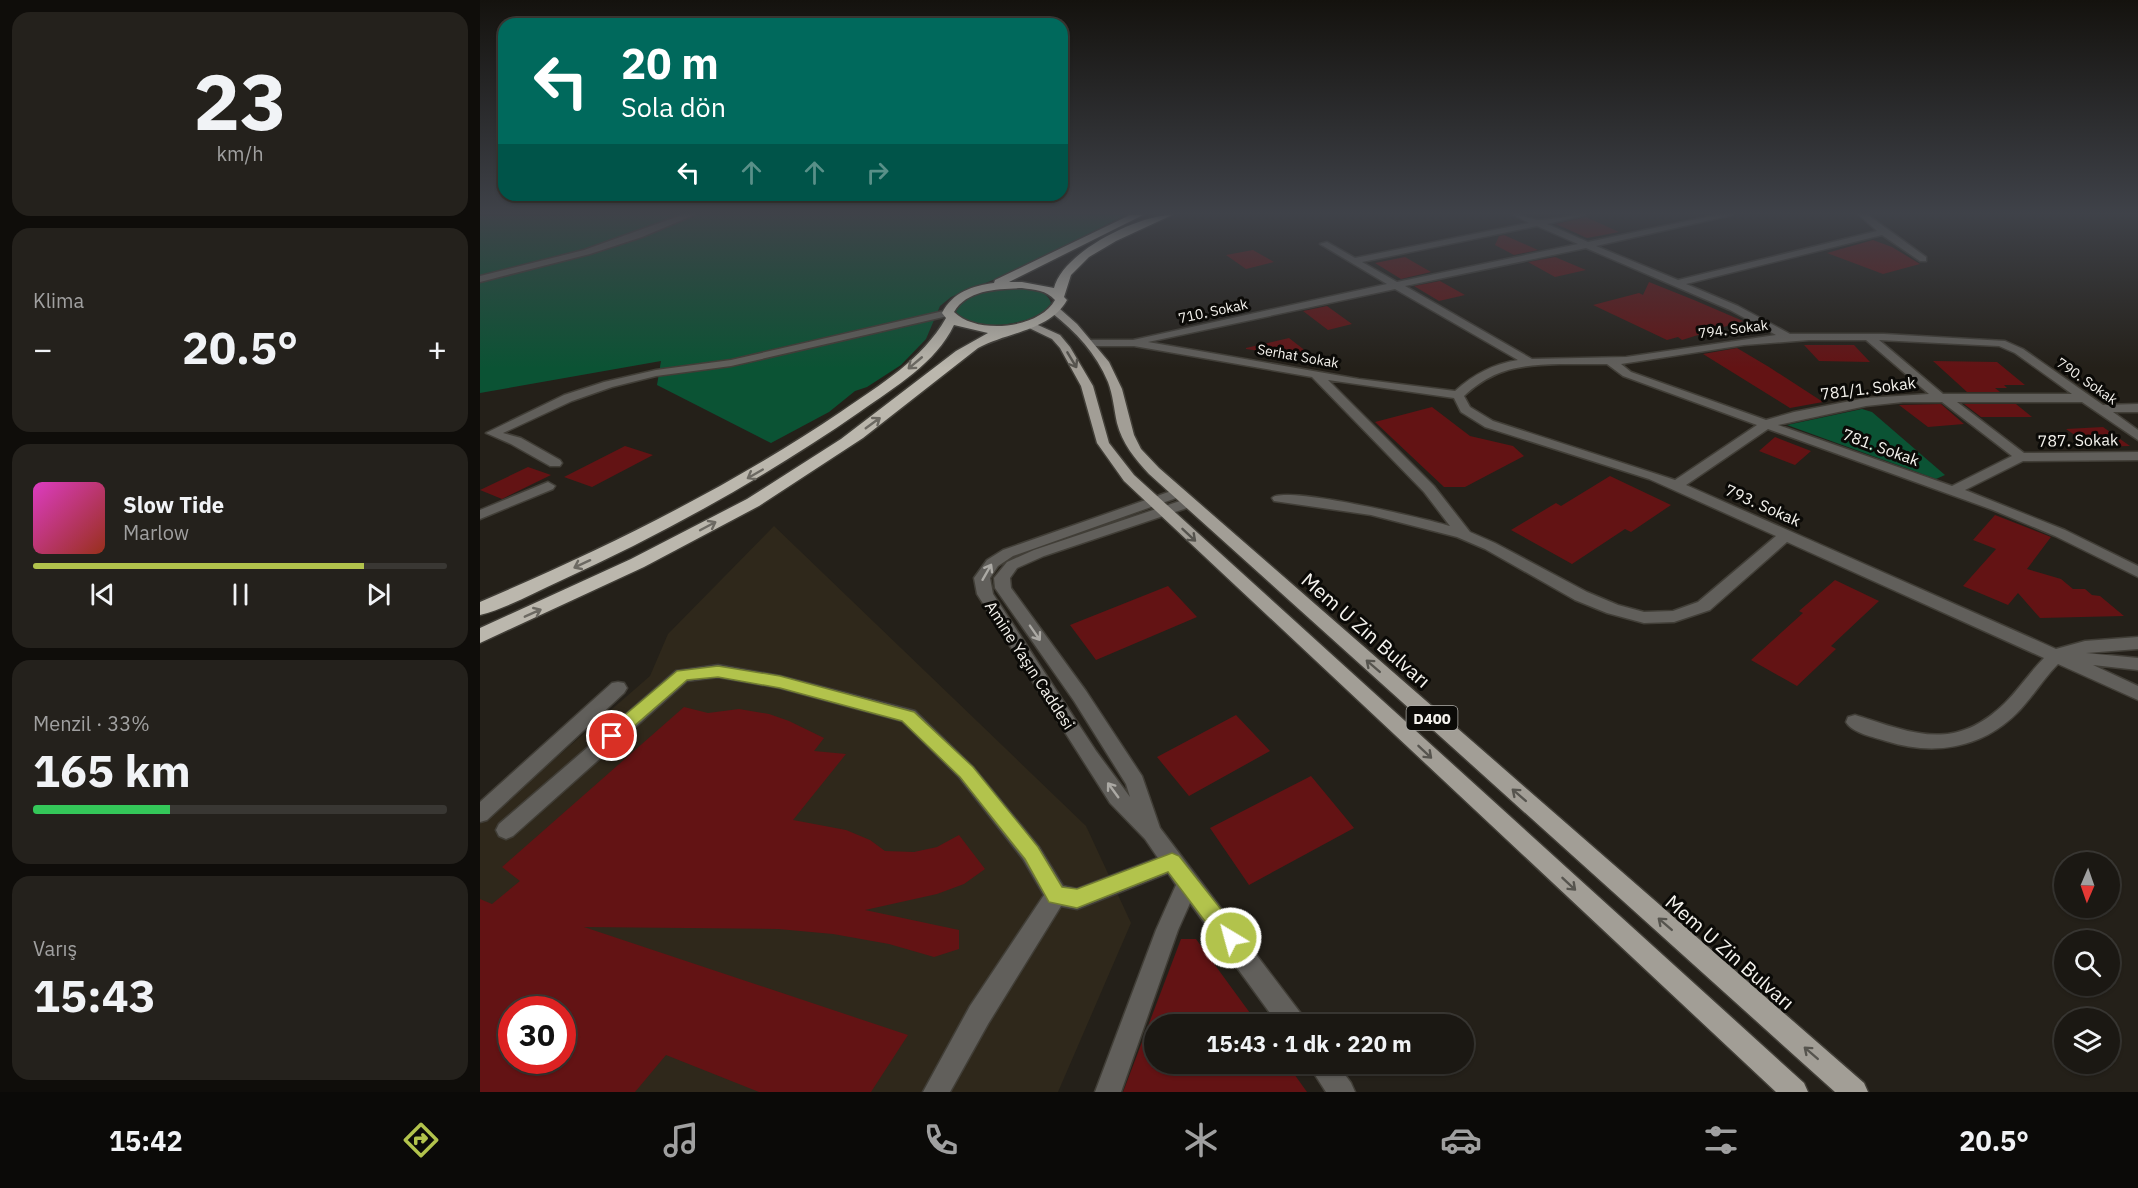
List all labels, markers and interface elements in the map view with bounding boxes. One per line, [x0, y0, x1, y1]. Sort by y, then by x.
text: 20 m [621, 36, 719, 91]
icon: left [522, 42, 600, 120]
text: 23 [193, 50, 287, 151]
text: Sola dön [621, 89, 726, 124]
text: km/h [216, 140, 264, 167]
icon: left [672, 156, 705, 189]
icon: ahead [735, 156, 768, 189]
icon: ahead [798, 156, 831, 189]
icon: right [861, 156, 894, 189]
text: Klima [33, 287, 84, 314]
street label: 710. Sokak [1177, 295, 1250, 327]
street label: 794. Sokak [1697, 316, 1770, 342]
text: 20.5° [182, 318, 298, 376]
text: − [33, 327, 53, 370]
text: + [427, 327, 447, 370]
street label: Serhat Sokak [1256, 340, 1341, 372]
one-way arrow [1067, 351, 1079, 368]
street label: 790. Sokak [2053, 353, 2122, 409]
one-way arrow [908, 356, 923, 370]
street label: 781/1. Sokak [1819, 372, 1918, 404]
one-way arrow [865, 417, 881, 429]
street label: 781. Sokak [1840, 424, 1923, 470]
street label: 787. Sokak [2038, 429, 2119, 451]
one-way arrow [747, 469, 764, 481]
street label: 793. Sokak [1722, 479, 1804, 531]
text: Slow Tide [123, 490, 224, 519]
text: Marlow [123, 519, 189, 546]
one-way arrow [699, 520, 716, 532]
one-way arrow [1181, 528, 1196, 542]
one-way arrow [573, 559, 591, 570]
one-way arrow [981, 564, 993, 581]
street label: Mem U Zin Bulvarı [1296, 566, 1436, 694]
icon: previous [86, 578, 119, 611]
icon: pause [224, 578, 257, 611]
icon: next [362, 578, 395, 611]
street label: Amine Yaşın Caddesi [981, 597, 1079, 733]
one-way arrow [524, 606, 542, 618]
one-way arrow [1029, 624, 1041, 640]
one-way arrow [1365, 659, 1380, 673]
road number: D400 [1406, 706, 1458, 730]
text: Menzil · 33% [33, 710, 150, 737]
pin [586, 710, 637, 761]
icon: arrive [595, 719, 628, 752]
text: 165 km [33, 741, 191, 799]
one-way arrow [1418, 745, 1433, 759]
one-way arrow [1107, 782, 1119, 798]
one-way arrow [1512, 788, 1527, 802]
north arrow [2054, 852, 2120, 918]
map controls [2054, 852, 2120, 1074]
one-way arrow [1561, 877, 1576, 891]
street label: Mem U Zin Bulvarı [1660, 888, 1800, 1016]
position arrow [1199, 906, 1263, 970]
one-way arrow [1658, 917, 1673, 931]
button: search [2054, 930, 2120, 996]
text: Varış [33, 935, 77, 962]
text: 15:43 [33, 966, 156, 1024]
speed limit sign: 30 [498, 996, 576, 1074]
button: layers [2054, 1008, 2120, 1074]
text: 15:43 · 1 dk · 220 m [1206, 1029, 1412, 1058]
one-way arrow [1804, 1046, 1819, 1060]
icon: directions [400, 1119, 442, 1161]
icon: music [660, 1119, 702, 1161]
icon: phone [920, 1119, 962, 1161]
icon: climate [1180, 1119, 1222, 1161]
icon: car [1440, 1119, 1482, 1161]
icon: filters [1700, 1119, 1742, 1161]
text: 15:42 [109, 1123, 183, 1158]
text: 20.5° [1959, 1123, 2029, 1158]

